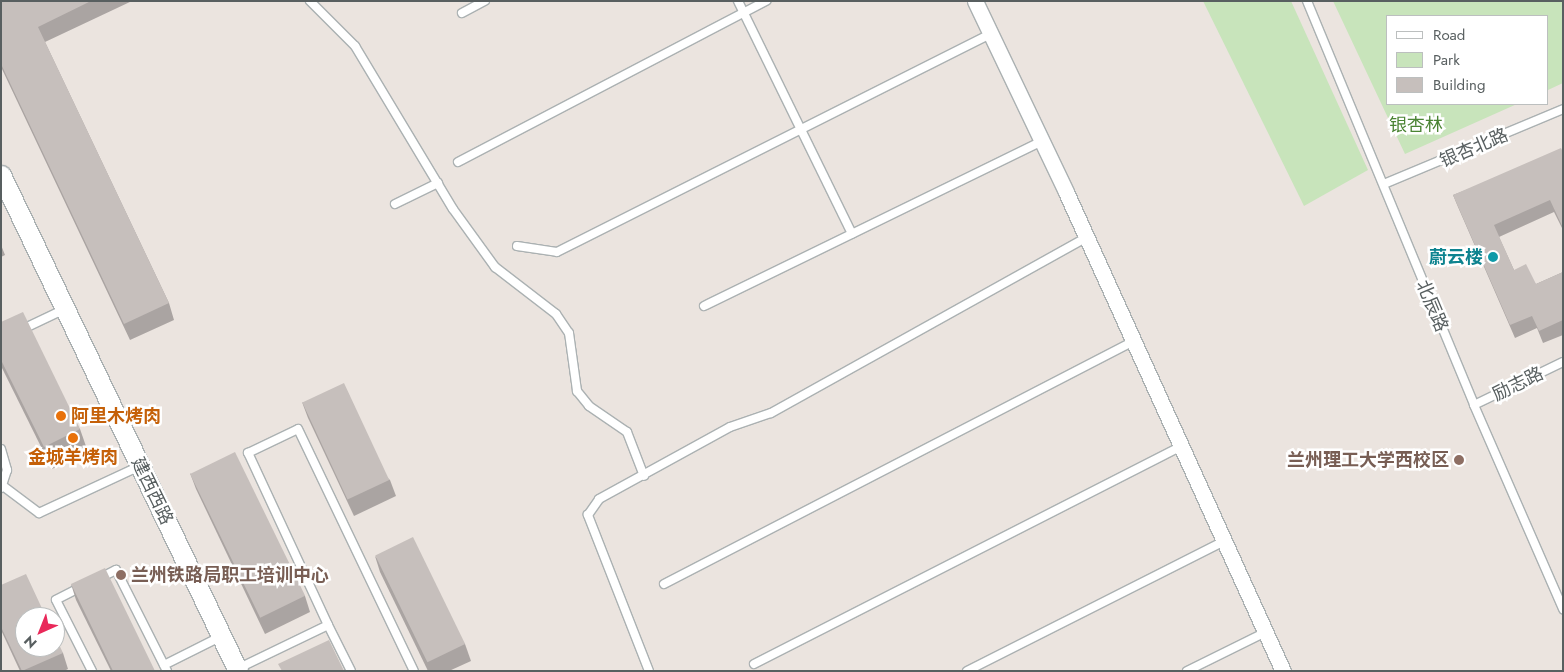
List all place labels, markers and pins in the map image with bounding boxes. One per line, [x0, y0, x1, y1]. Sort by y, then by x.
place label: 蔚云楼 [1429, 246, 1483, 268]
marker: 蔚云楼 [1487, 251, 1499, 263]
place label: 阿里木烤肉 [71, 405, 161, 427]
marker: 阿里木烤肉 [55, 410, 67, 422]
marker: 金城羊烤肉 [67, 432, 79, 444]
place label: 金城羊烤肉 [28, 446, 118, 468]
place label: 兰州理工大学西校区 [1287, 449, 1449, 471]
marker: 兰州理工大学西校区 [1453, 454, 1465, 466]
place label: 兰州铁路局职工培训中心 [131, 564, 329, 586]
marker: 兰州铁路局职工培训中心 [115, 569, 127, 581]

